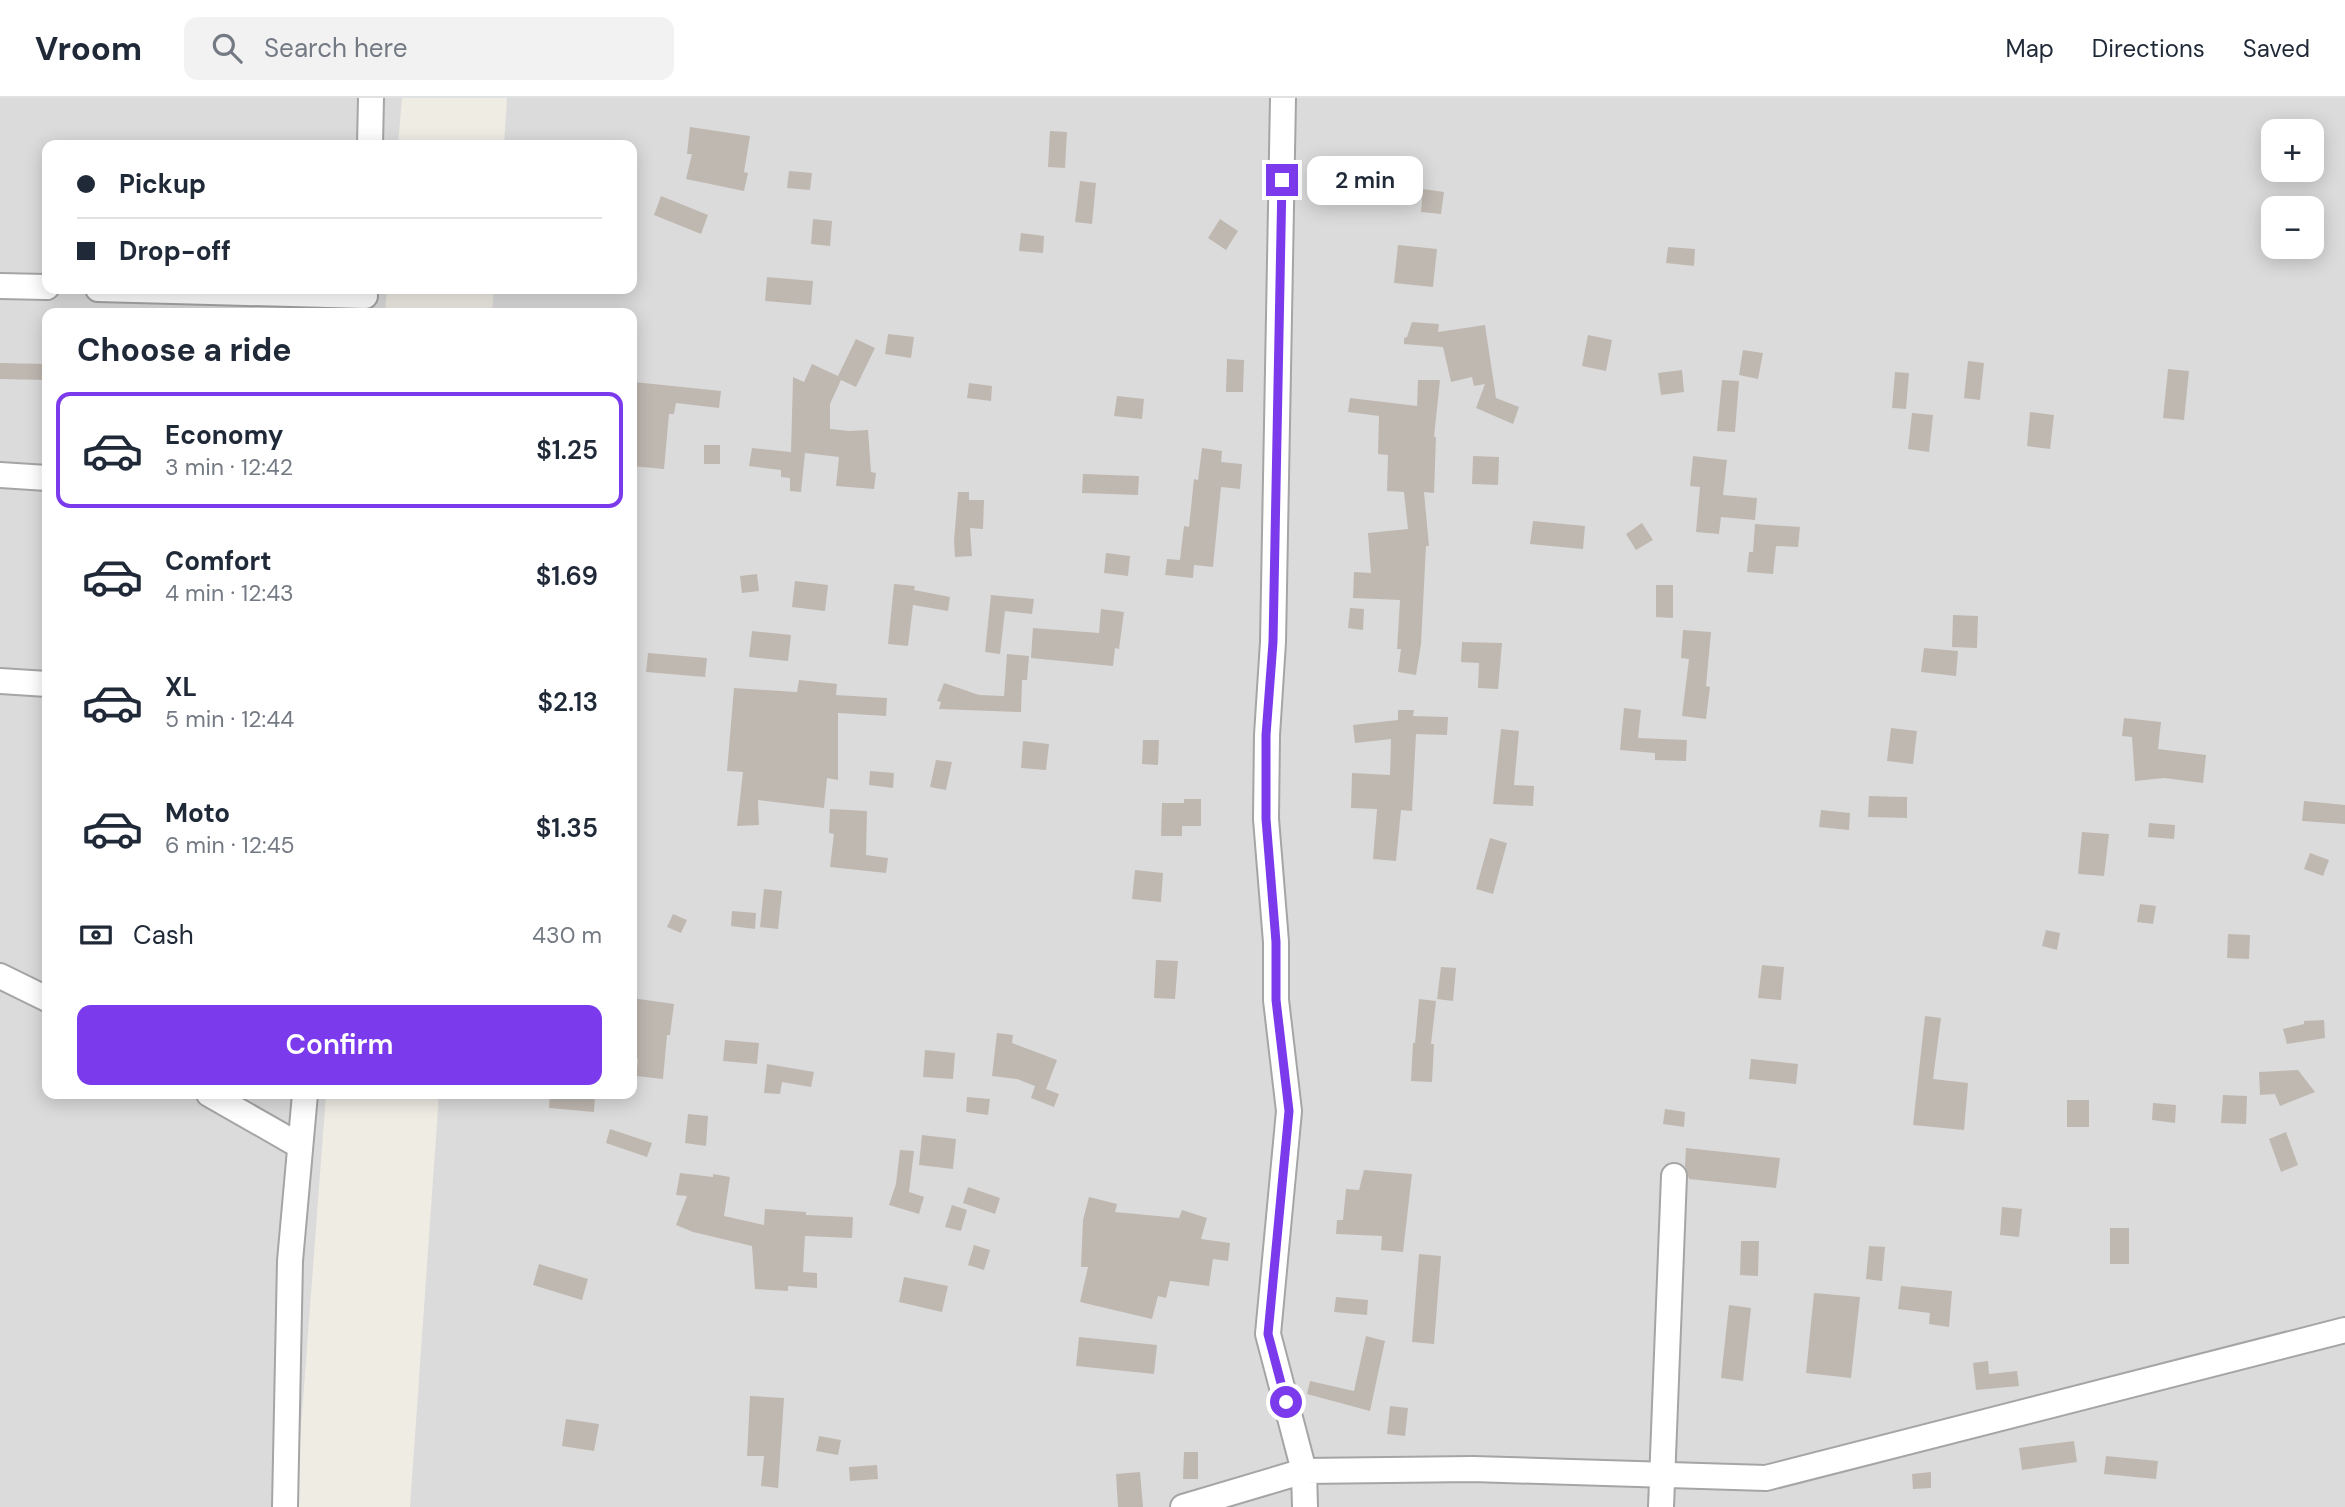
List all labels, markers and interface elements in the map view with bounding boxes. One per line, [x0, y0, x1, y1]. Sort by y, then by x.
search box [184, 17, 674, 80]
text: Vroom [35, 27, 142, 70]
icon: search [208, 29, 246, 67]
text: Search here [264, 31, 408, 65]
text: Map [2006, 33, 2054, 64]
text: Directions [2092, 33, 2205, 64]
text: Saved [2243, 33, 2310, 64]
map controls [2261, 119, 2324, 259]
button: + [2261, 119, 2324, 182]
callout: 2 min [1306, 155, 1422, 204]
route end [1266, 164, 1298, 196]
text: 2 min [1335, 165, 1395, 195]
text: Pickup [119, 167, 206, 201]
button: − [2261, 196, 2324, 259]
text: Drop-off [119, 234, 231, 268]
text: Choose a ride [77, 329, 292, 371]
text: Economy [165, 418, 283, 452]
icon: car [81, 419, 144, 482]
text: $1.25 [536, 433, 598, 467]
text: 3 min · 12:42 [165, 452, 293, 482]
text: Comfort [165, 544, 271, 578]
icon: car [81, 545, 144, 608]
text: $1.69 [536, 559, 598, 593]
text: 4 min · 12:43 [165, 578, 294, 608]
text: XL [165, 670, 197, 704]
icon: car [81, 671, 144, 734]
text: $2.13 [537, 685, 598, 719]
text: 5 min · 12:44 [165, 704, 294, 734]
text: Moto [165, 796, 230, 830]
icon: car [81, 797, 144, 860]
text: $1.35 [536, 811, 598, 845]
text: 6 min · 12:45 [165, 830, 295, 860]
icon: cash [77, 916, 115, 954]
text: Cash [133, 918, 194, 952]
text: 430 m [532, 920, 602, 950]
button: Confirm [77, 1005, 602, 1085]
route start [1270, 1386, 1302, 1418]

